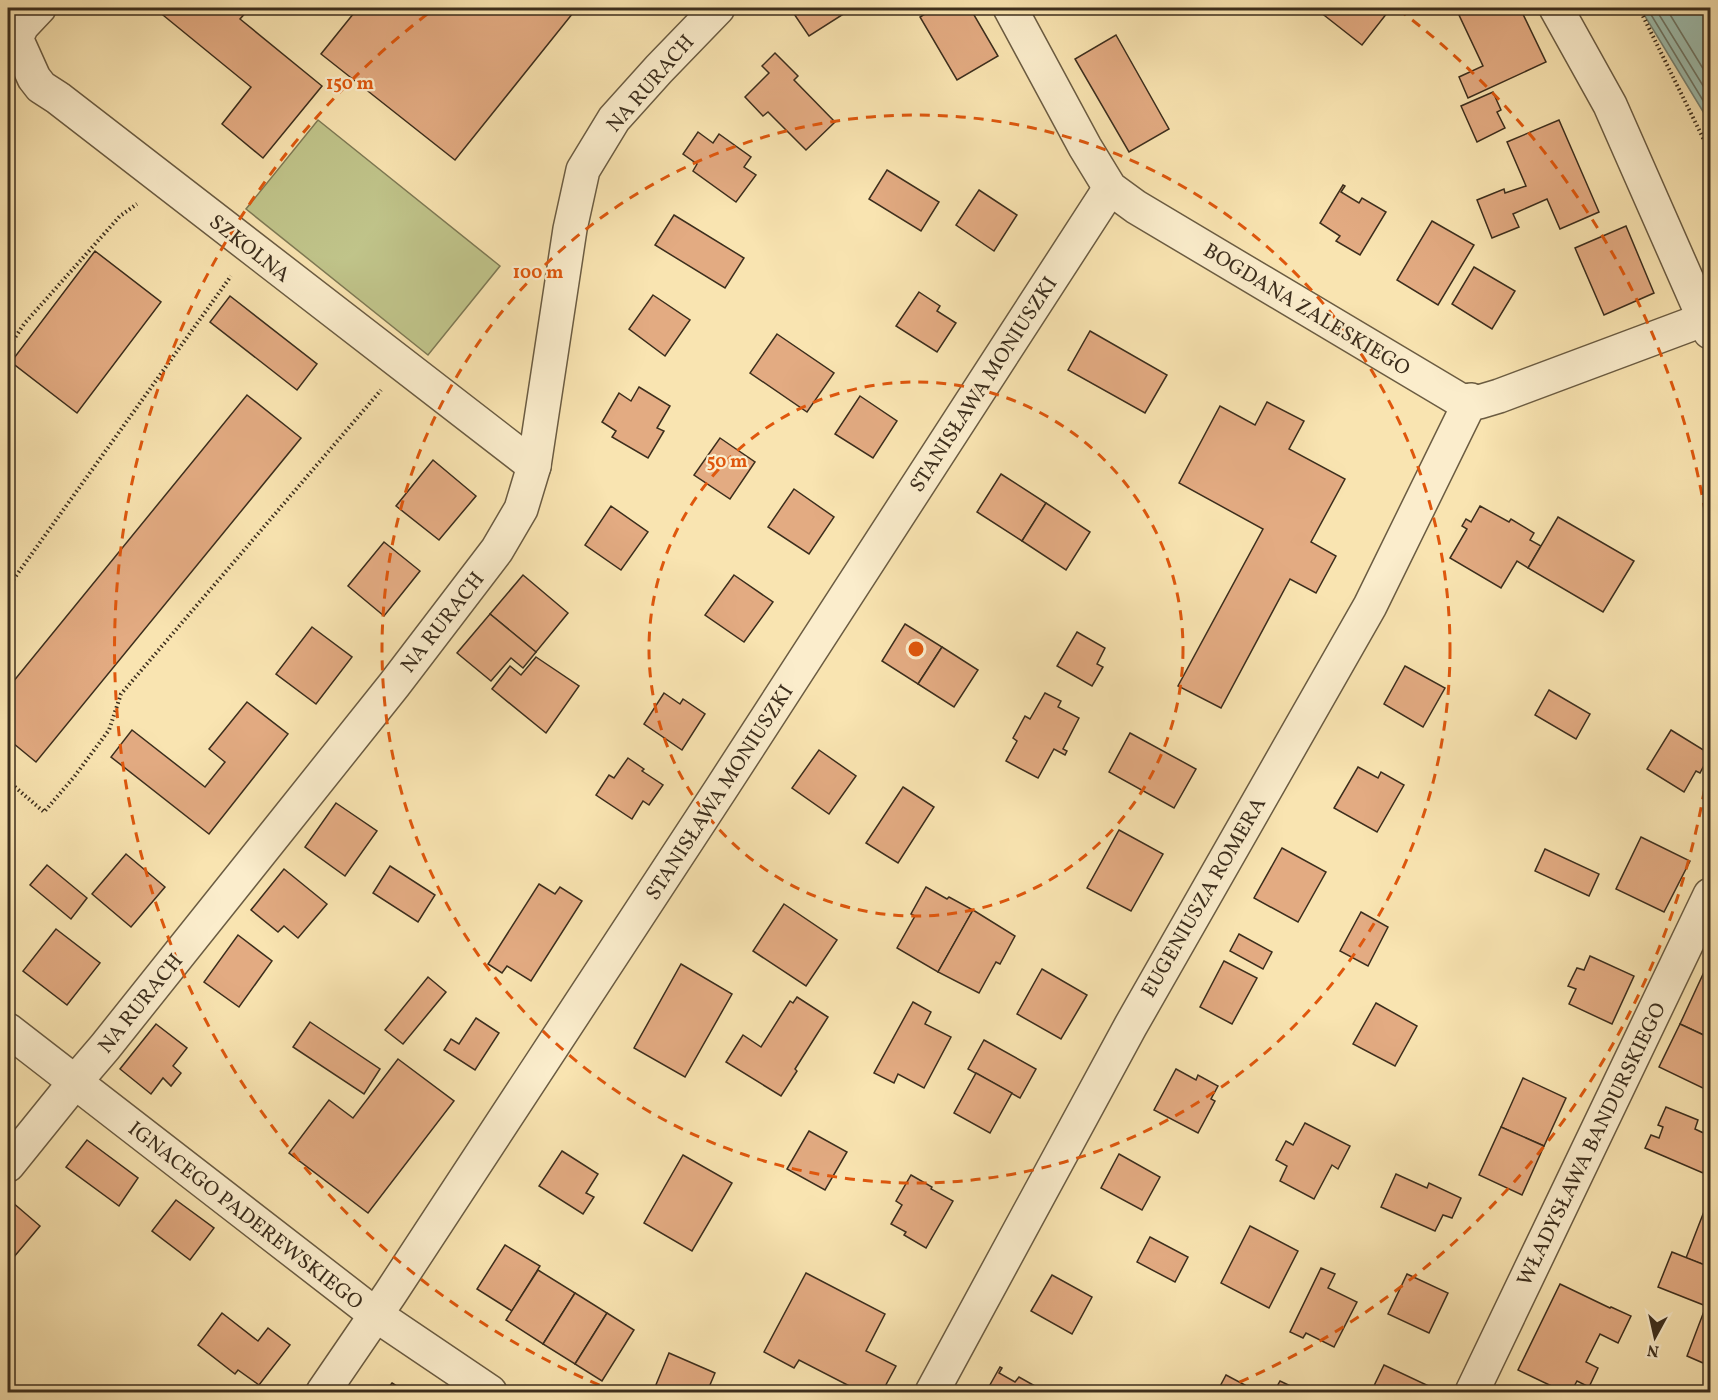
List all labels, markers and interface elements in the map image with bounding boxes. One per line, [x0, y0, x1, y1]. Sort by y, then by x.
street label: NA RURACH [601, 29, 702, 139]
text: 150 m [326, 72, 374, 97]
street label: SZKOLNA [203, 208, 296, 290]
street label: BOGDANA ZALESKIEGO [1197, 237, 1415, 384]
text: 100 m [513, 261, 563, 286]
street label: STANISŁAWA MONIUSZKI [904, 271, 1065, 498]
text: 50 m [707, 450, 747, 475]
street label: NA RURACH [395, 566, 492, 680]
centre of rings [906, 639, 926, 659]
street label: STANISŁAWA MONIUSZKI [640, 679, 801, 906]
street label: EUGENIUSZA ROMERA [1135, 792, 1274, 1003]
street label: NA RURACH [92, 948, 190, 1060]
street label: WŁADYSŁAWA BANDURSKIEGO [1511, 998, 1674, 1291]
street label: IGNACEGO PADEREWSKIEGO [121, 1115, 369, 1317]
north arrow [1625, 1307, 1685, 1367]
text: N [1646, 1338, 1660, 1362]

